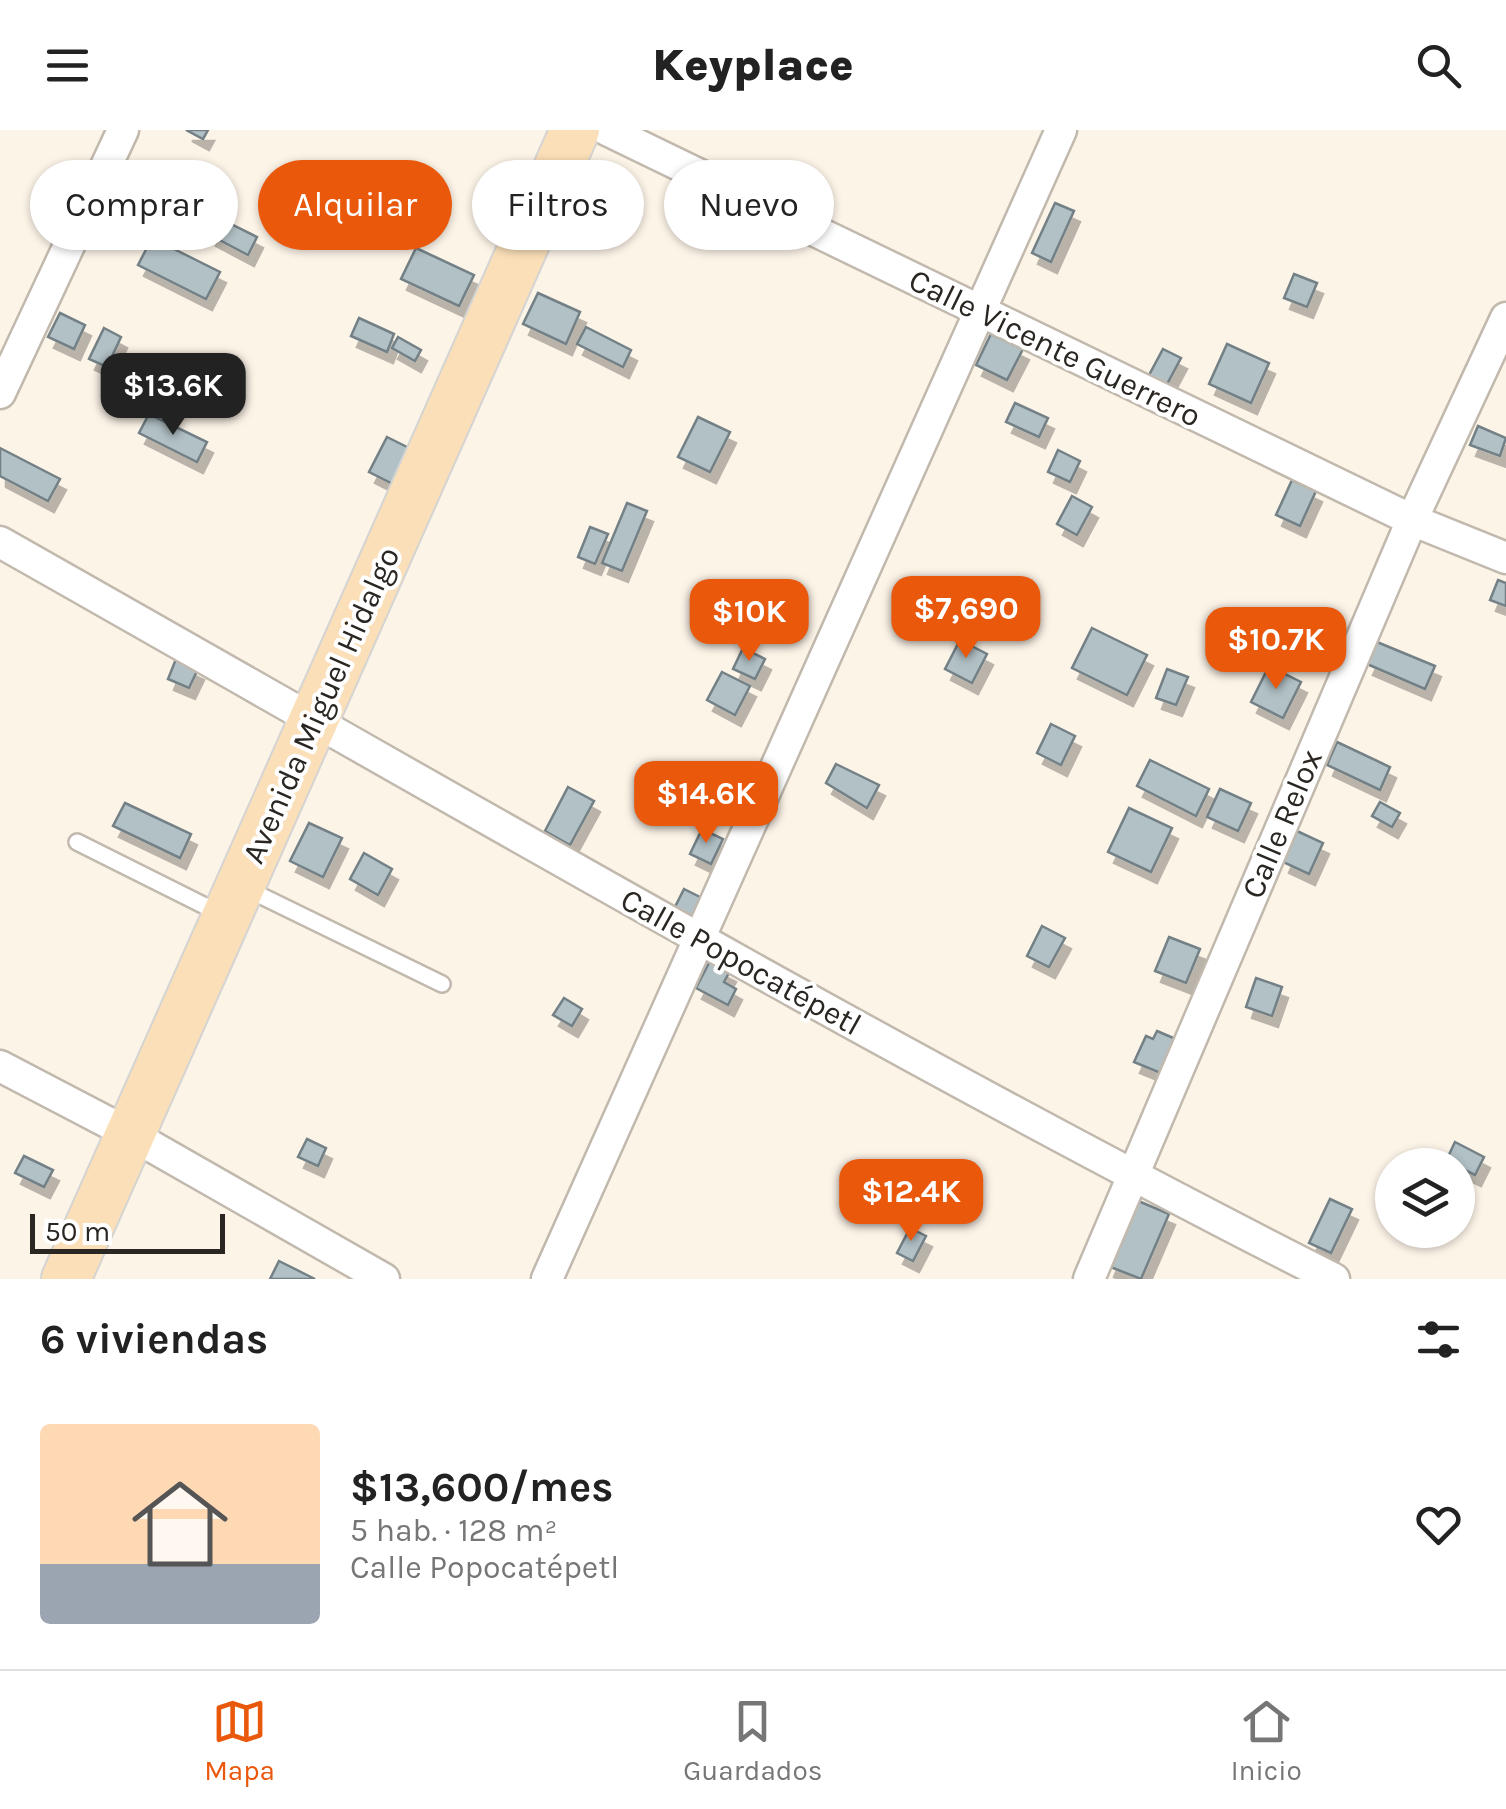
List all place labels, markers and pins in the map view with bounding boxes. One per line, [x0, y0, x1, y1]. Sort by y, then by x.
pin: $13.6K [92, 353, 254, 438]
pin: $7,690 [885, 576, 1047, 661]
pin: $10K [690, 579, 808, 664]
pin: $10.7K [1195, 607, 1357, 692]
pin: $14.6K [625, 761, 787, 846]
pin: $12.4K [830, 1159, 992, 1244]

